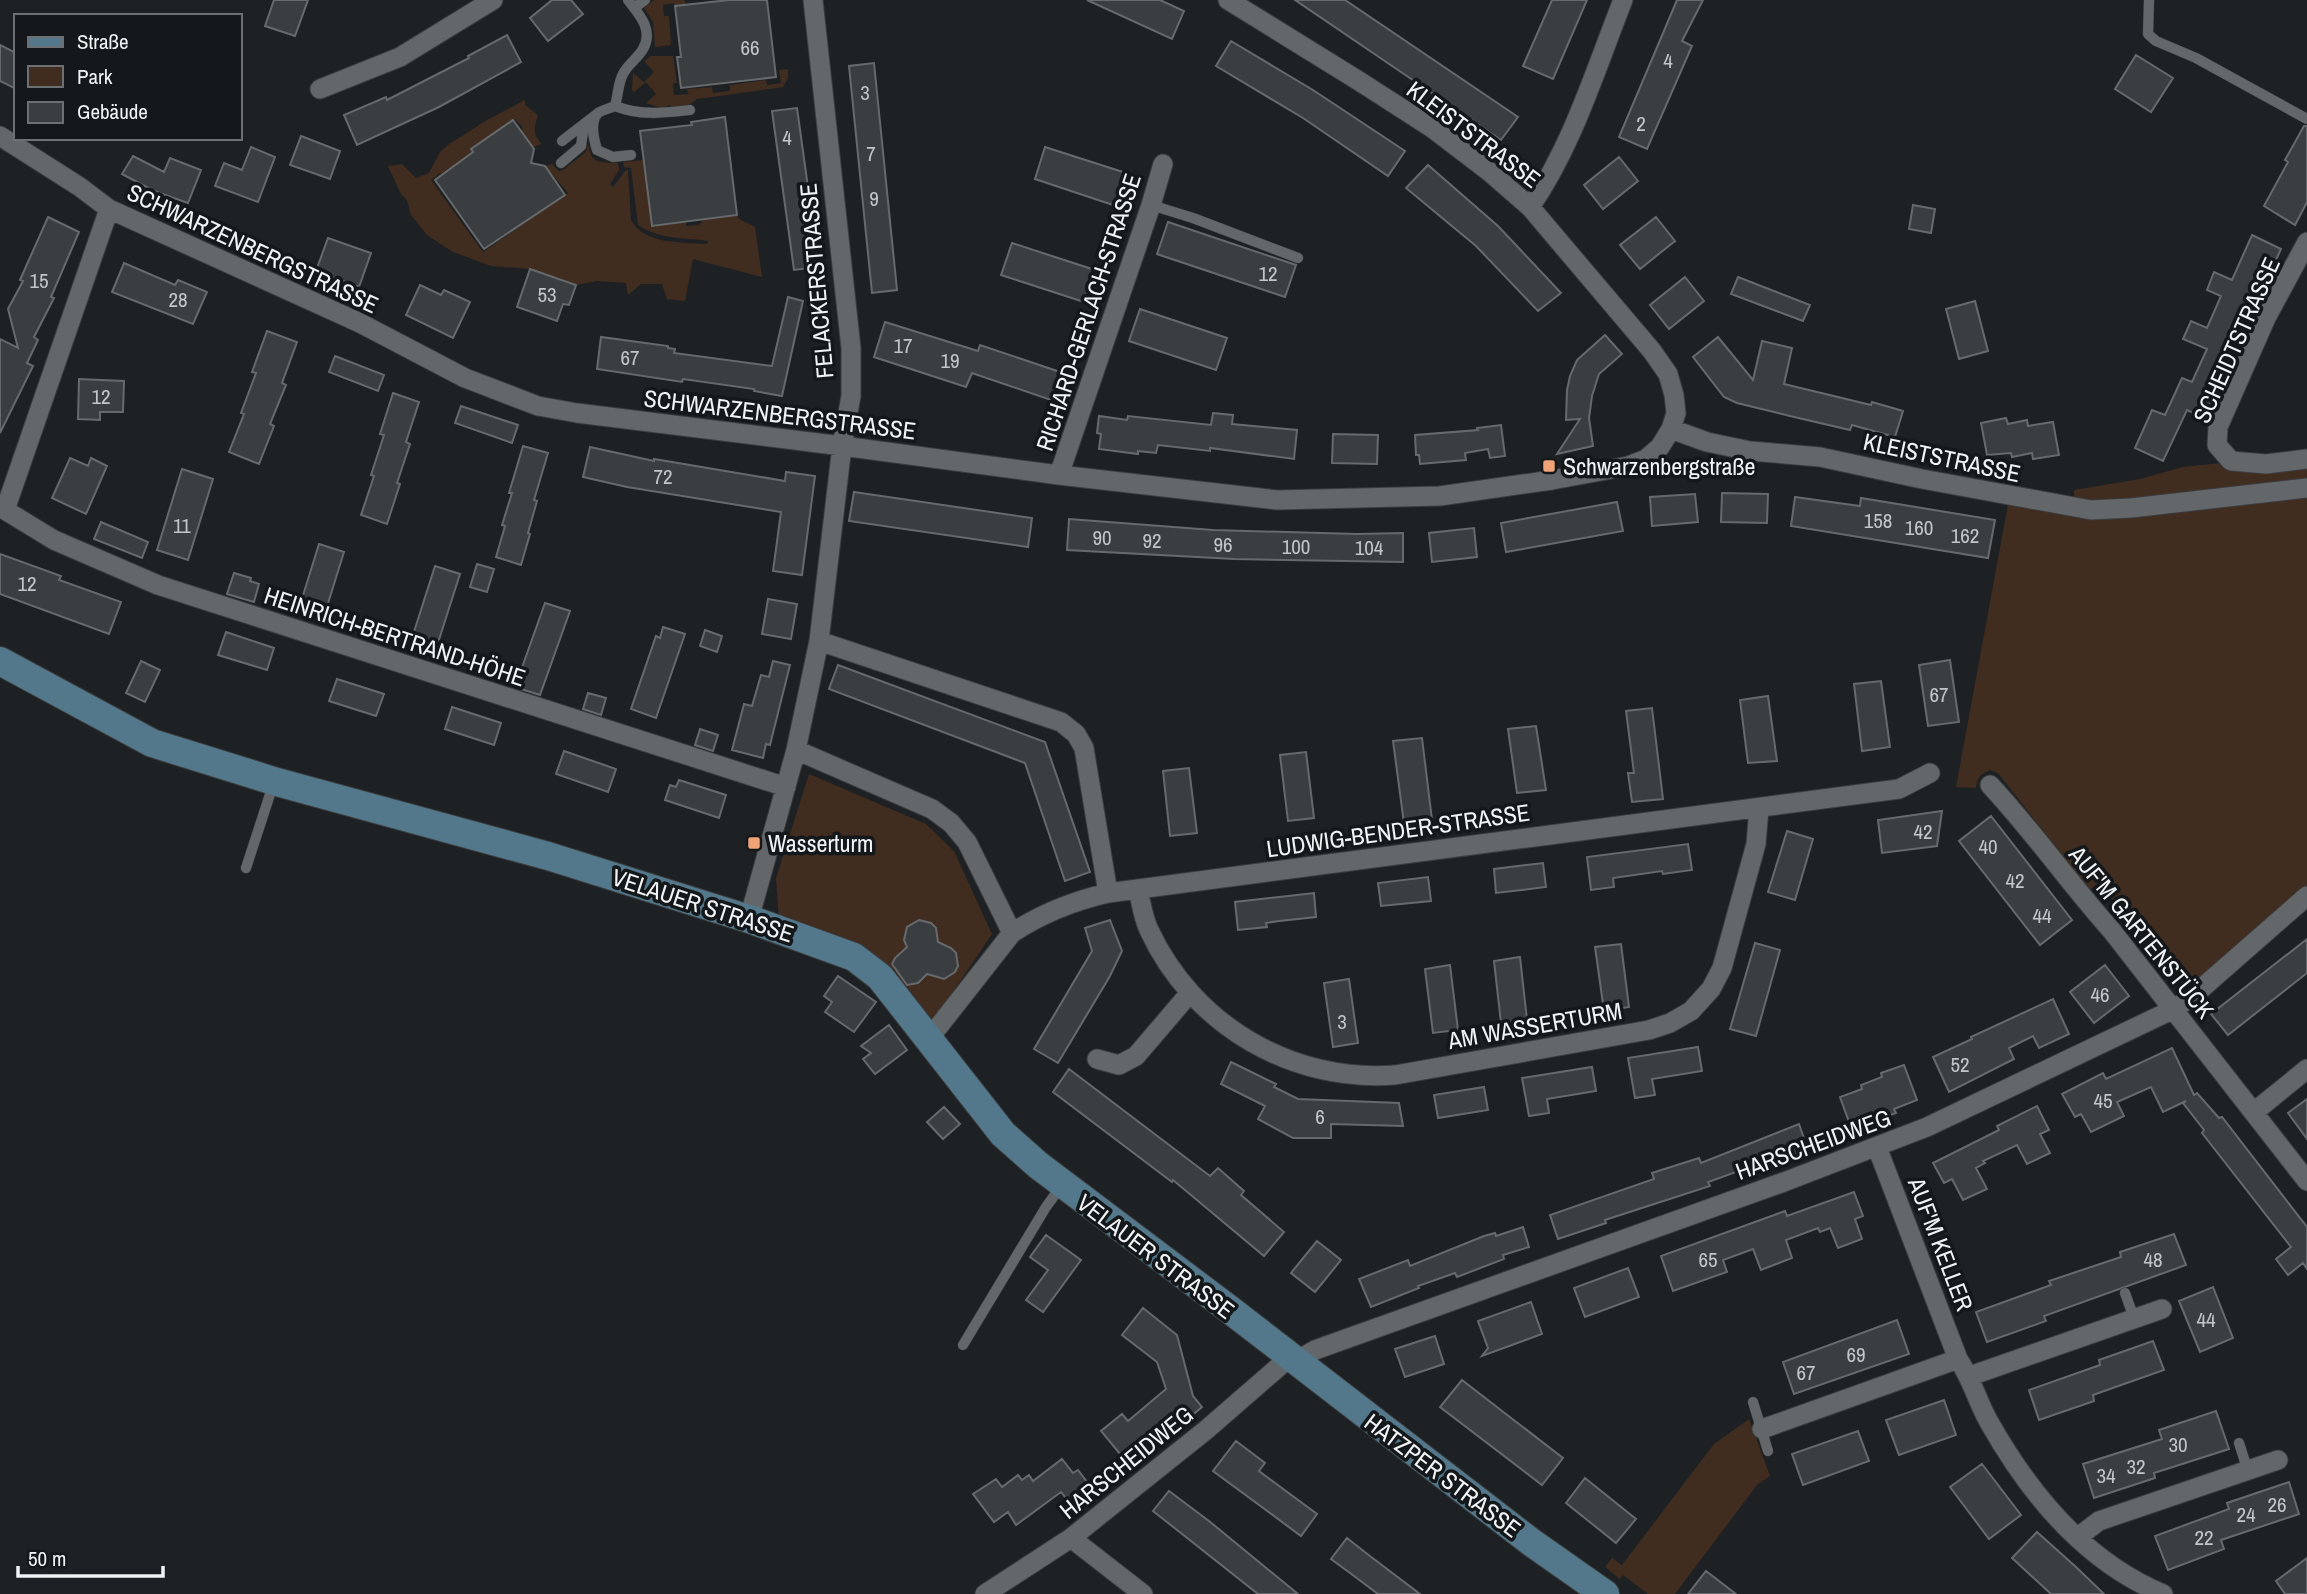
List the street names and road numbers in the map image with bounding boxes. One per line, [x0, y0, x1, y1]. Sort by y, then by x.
street label: KLEISTSTRASSE [1401, 73, 1547, 195]
street label: RICHARD-GERLACH-STRASSE [1028, 169, 1148, 455]
street label: SCHWARZENBERGSTRASSE [122, 176, 384, 320]
street label: FELACKERSTRASSE [792, 182, 840, 380]
street label: SCHEIDTSTRASSE [2185, 252, 2287, 428]
street label: SCHWARZENBERGSTRASSE [642, 381, 918, 447]
street label: KLEISTSTRASSE [1861, 425, 2023, 489]
street label: HEINRICH-BERTRAND-HÖHE [260, 579, 530, 693]
street label: LUDWIG-BENDER-STRASSE [1264, 796, 1532, 864]
street label: AUF'M GARTENSTÜCK [2062, 838, 2222, 1025]
street label: VELAUER STRASSE [608, 861, 798, 949]
street label: AM WASSERTURM [1445, 994, 1624, 1056]
street label: HARSCHEIDWEG [1731, 1101, 1895, 1187]
street label: AUF'M KELLER [1901, 1172, 1981, 1315]
street label: VELAUER STRASSE [1071, 1186, 1241, 1326]
street label: HARSCHEIDWEG [1053, 1398, 1199, 1526]
street label: HATZPER STRASSE [1358, 1406, 1528, 1544]

